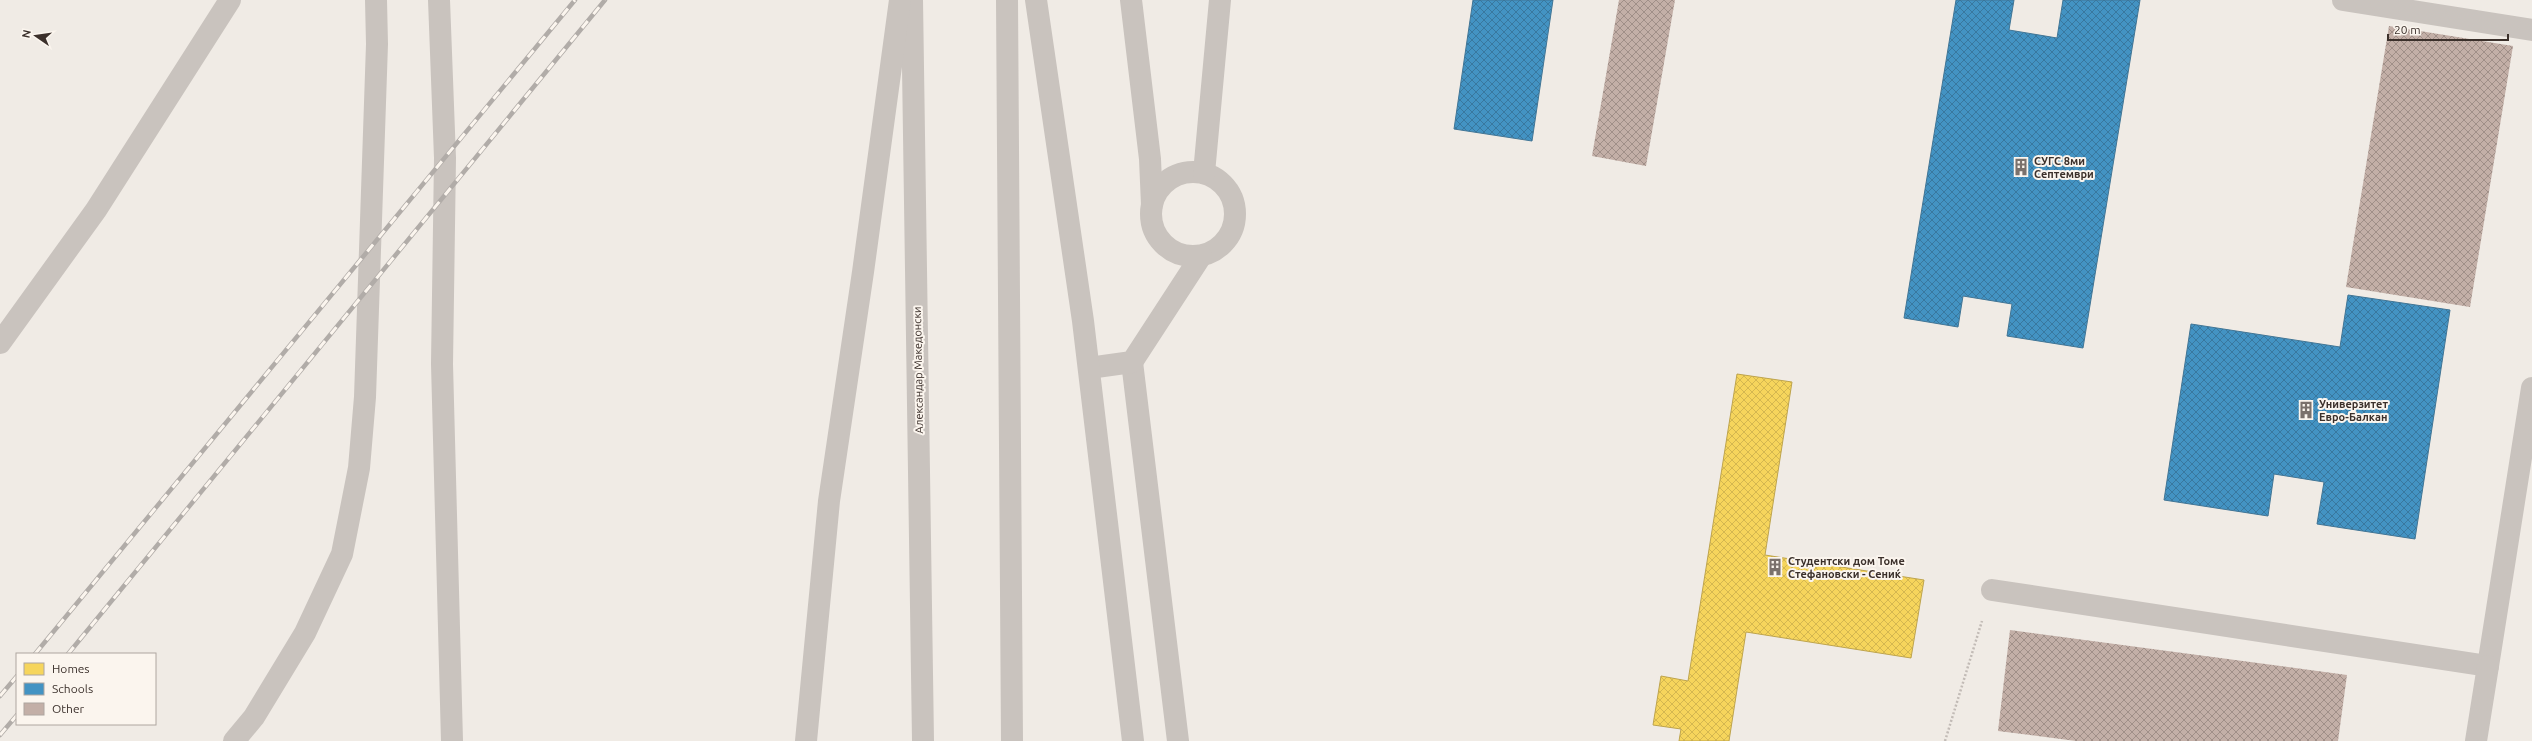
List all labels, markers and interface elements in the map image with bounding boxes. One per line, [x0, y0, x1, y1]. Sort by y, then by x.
north arrow [16, 16, 56, 56]
scale bar [2388, 16, 2508, 42]
text: 20 m [2394, 23, 2421, 36]
text: N [19, 28, 33, 39]
place label: СУГС 8ми Септември [2034, 155, 2094, 180]
building icon: СУГС 8ми Септември [2011, 157, 2031, 177]
street label: Александар Македонски [911, 306, 925, 434]
place label: Универзитет Евро-Балкан [2319, 398, 2388, 423]
building icon: Универзитет Евро-Балкан [2296, 400, 2316, 420]
place label: Студентски дом Томе Стефановски - Сениќ [1788, 555, 1905, 580]
building icon: Студентски дом Томе Стефановски - Сениќ [1765, 557, 1785, 577]
legend [16, 653, 156, 725]
text: Homes [52, 662, 90, 675]
text: Schools [52, 682, 93, 695]
text: Other [52, 702, 85, 715]

